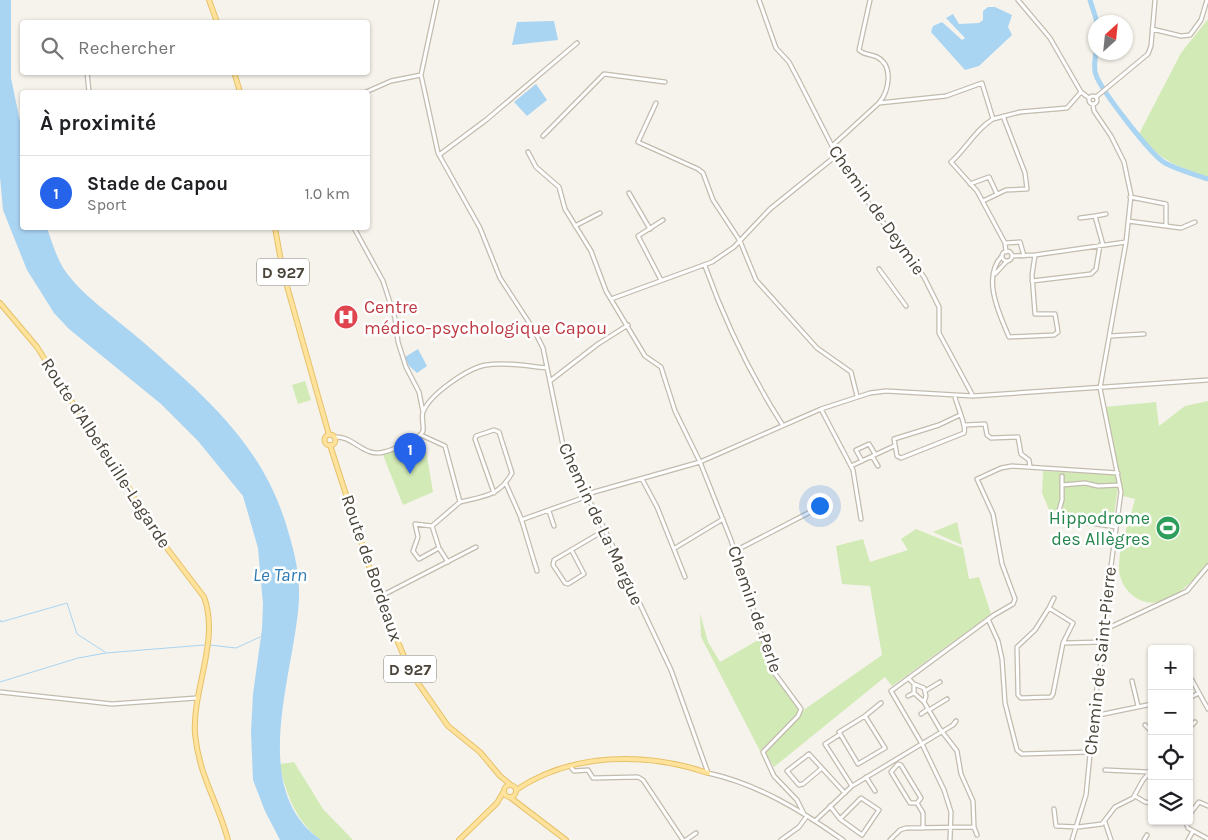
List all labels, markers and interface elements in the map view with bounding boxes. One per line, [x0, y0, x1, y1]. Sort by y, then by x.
north arrow [1088, 15, 1133, 60]
search box [20, 20, 370, 75]
icon: search [38, 34, 66, 62]
text: Rechercher [78, 37, 175, 59]
text: À proximité [40, 111, 156, 135]
street label: Chemin de Deymie [824, 141, 930, 279]
text: Stade de Capou [87, 173, 228, 195]
text: 1 [53, 184, 59, 203]
text: 1.0 km [305, 184, 350, 203]
text: Sport [87, 195, 127, 214]
road number: D 927 [257, 258, 309, 286]
place label: Centre médico-psychologique Capou [364, 296, 607, 339]
hospital icon: Centre médico-psychologique Capou [333, 304, 359, 330]
street label: Route d'Albefeuille-Lagarde [36, 354, 176, 552]
pin: 1 [394, 433, 426, 474]
street label: Chemin de La Margue [554, 439, 648, 609]
street label: Route de Bordeaux [337, 492, 407, 644]
your location [807, 493, 833, 519]
place label: Hippodrome des Allègres [1049, 507, 1150, 550]
sports icon: Hippodrome des Allègres [1155, 515, 1181, 541]
street label: Chemin de Perle [723, 543, 787, 675]
water label: Le Tarn [253, 564, 307, 586]
street label: Chemin de Saint-Pierre [1079, 566, 1121, 756]
map controls [1148, 645, 1193, 825]
button: + [1148, 645, 1193, 690]
road number: D 927 [384, 656, 436, 682]
button: − [1148, 690, 1193, 735]
button: locate [1148, 735, 1193, 780]
button: layers [1148, 780, 1193, 825]

